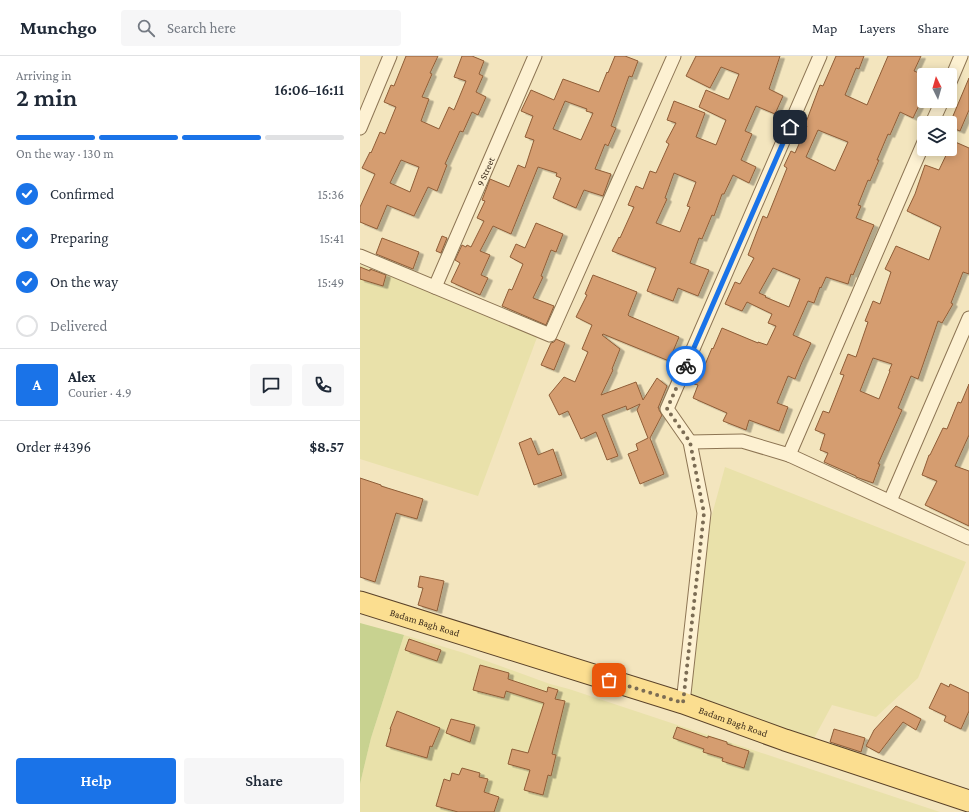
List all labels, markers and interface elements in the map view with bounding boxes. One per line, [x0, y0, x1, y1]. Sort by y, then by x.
search box [121, 10, 401, 46]
text: Munchgo [20, 17, 97, 38]
icon: search [135, 17, 157, 39]
text: Search here [167, 20, 236, 36]
text: Map [812, 20, 837, 36]
text: Layers [859, 20, 896, 36]
text: Share [918, 20, 949, 36]
text: Arriving in [16, 68, 72, 83]
north arrow [917, 68, 957, 108]
map controls [917, 68, 957, 156]
text: 16:06–16:11 [275, 82, 344, 98]
text: 2 min [16, 83, 77, 112]
pin [773, 110, 807, 144]
icon: home [779, 116, 801, 138]
button: layers [917, 116, 957, 156]
text: On the way · 130 m [16, 146, 114, 161]
street label: 9 Street [474, 155, 497, 188]
icon: check [16, 183, 38, 205]
text: Confirmed [50, 186, 114, 202]
text: 15:36 [318, 187, 344, 202]
icon: check [16, 227, 38, 249]
text: Preparing [50, 230, 109, 246]
text: 15:41 [320, 231, 344, 246]
icon: check [16, 271, 38, 293]
text: On the way [50, 274, 118, 290]
text: 15:49 [317, 275, 344, 290]
text: Delivered [50, 318, 107, 334]
courier [666, 346, 706, 386]
icon: bike [675, 355, 697, 377]
button: chat [250, 364, 292, 406]
button: phone [302, 364, 344, 406]
text: Alex [68, 369, 96, 385]
text: A [33, 377, 41, 393]
text: Courier · 4.9 [68, 385, 132, 400]
text: Order #4396 [16, 439, 91, 455]
text: $8.57 [309, 439, 344, 455]
street label: Badam Bagh Road [389, 607, 462, 639]
pin [592, 663, 626, 697]
icon: bag [598, 669, 620, 691]
street label: Badam Bagh Road [697, 704, 770, 740]
button: Help [16, 758, 176, 804]
button: Share [184, 758, 344, 804]

